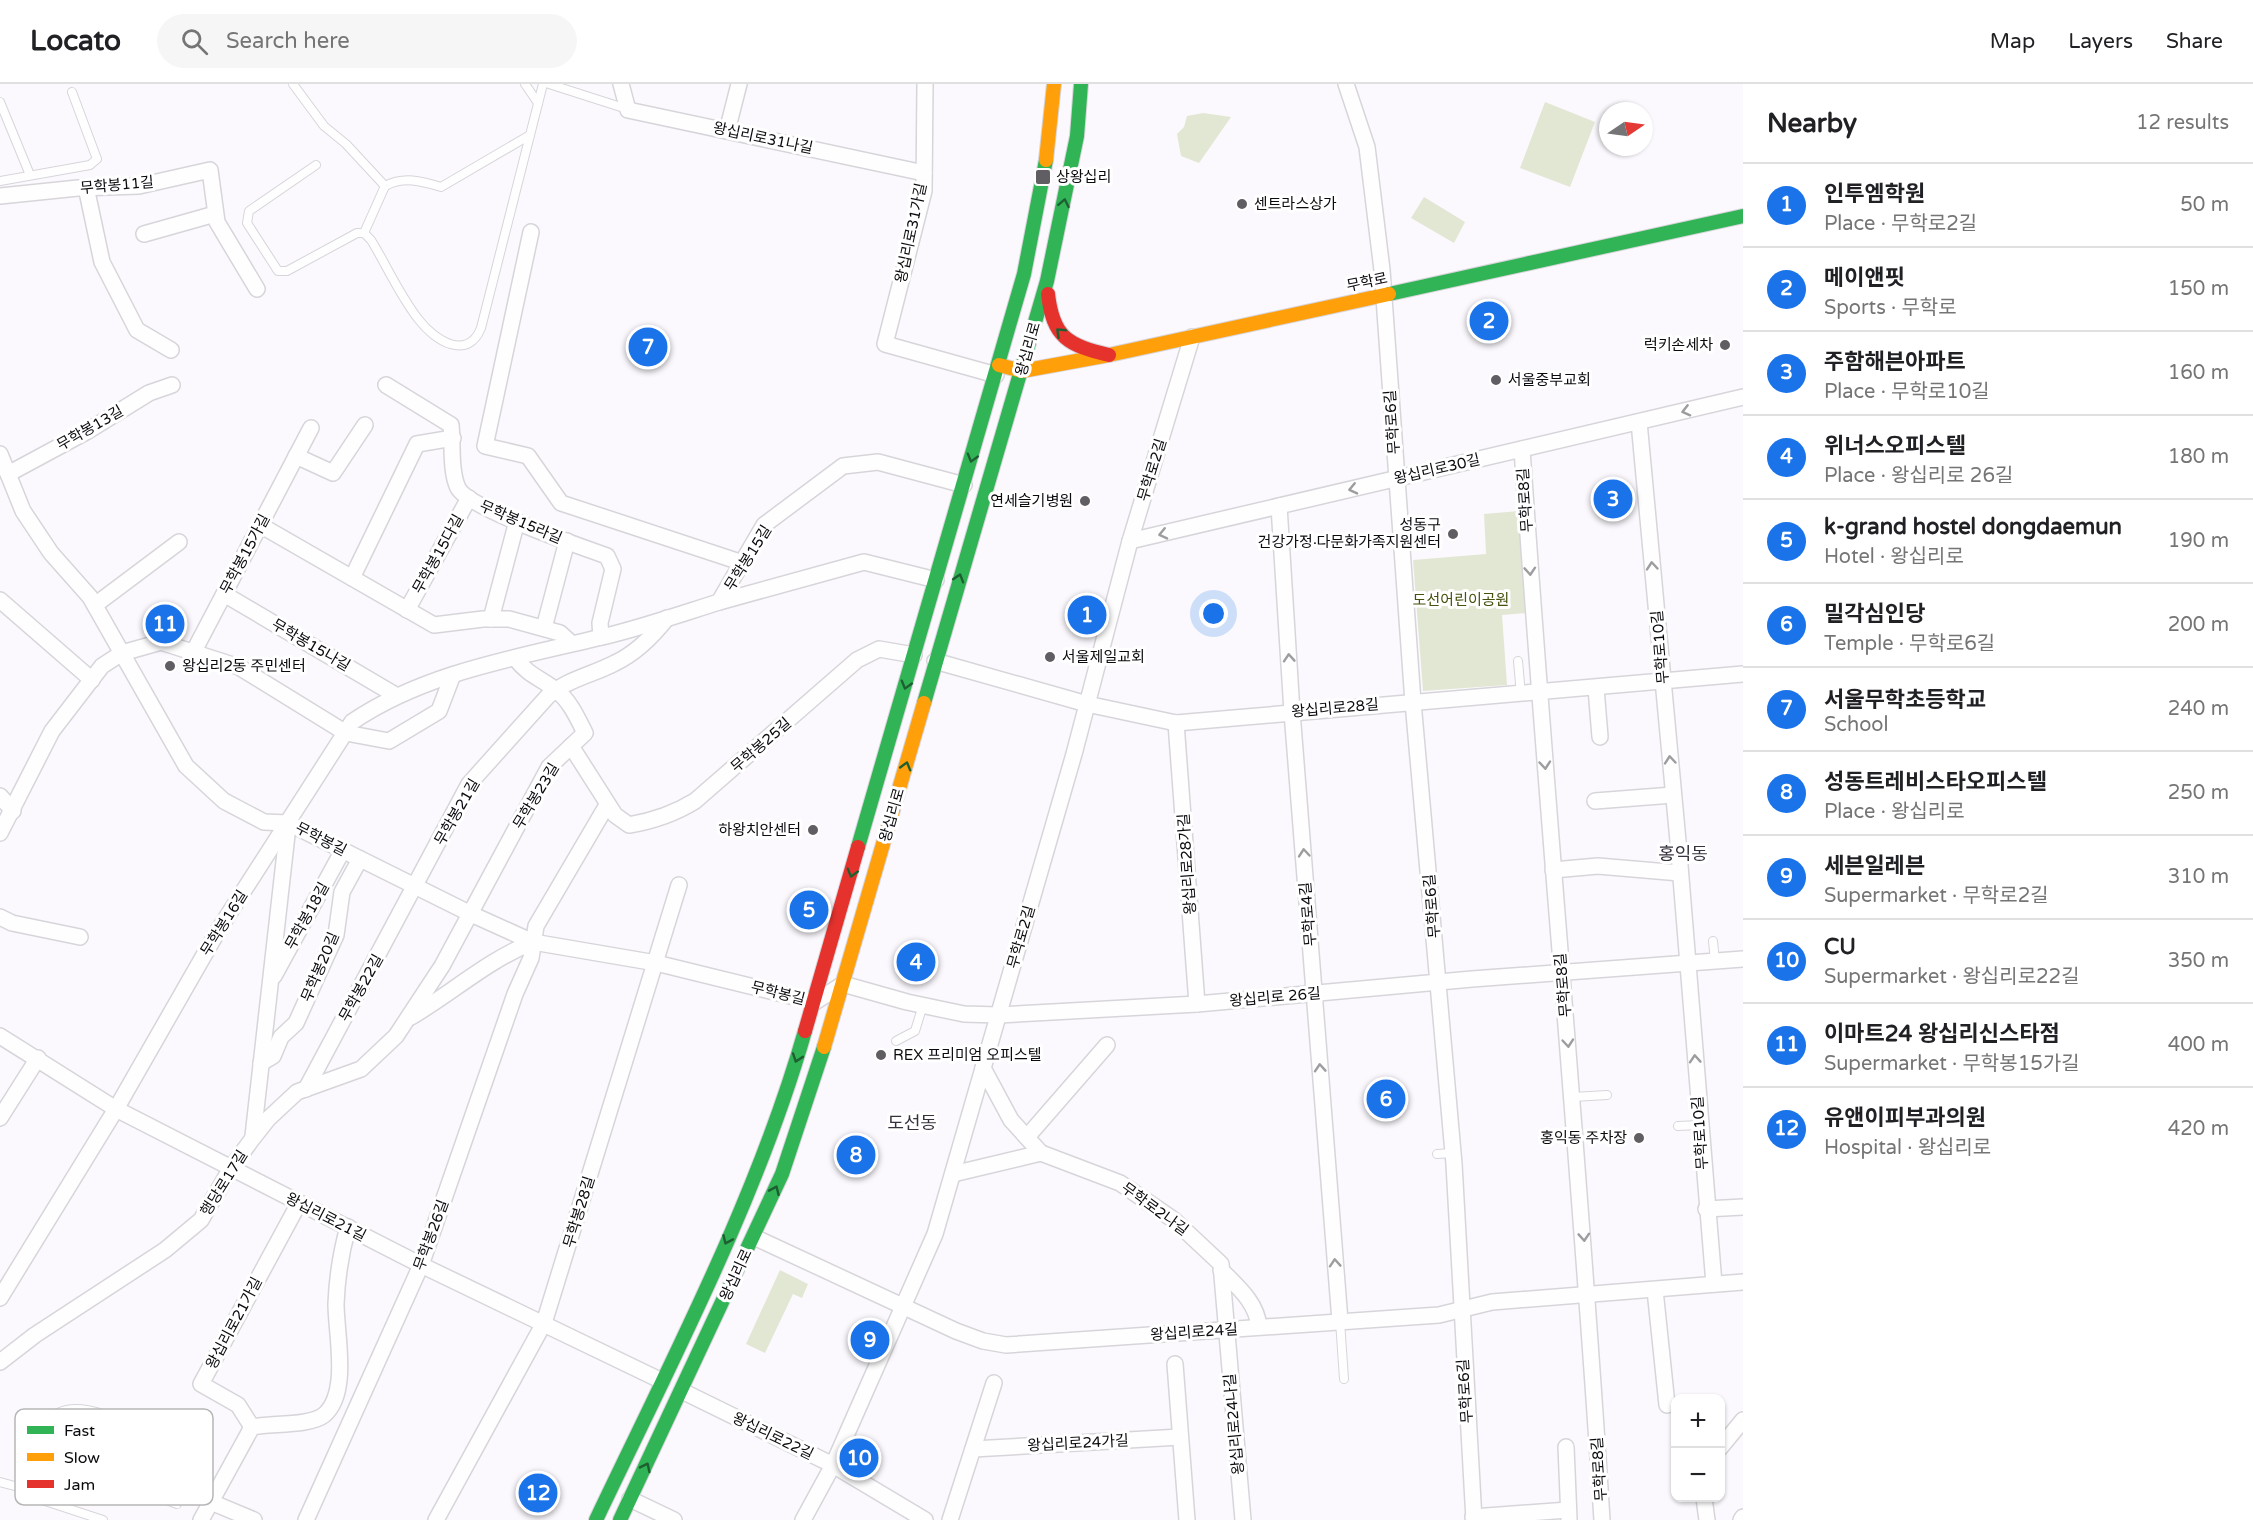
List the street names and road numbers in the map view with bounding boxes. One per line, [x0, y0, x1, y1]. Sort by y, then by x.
street label: 왕십리로31나길 [711, 119, 815, 157]
street label: 무학봉11길 [79, 173, 155, 197]
street label: 왕십리로31가길 [892, 181, 930, 285]
street label: 무학로 [1345, 269, 1389, 295]
street label: 왕십리로 [1012, 320, 1044, 378]
street label: 무학로6길 [1381, 389, 1403, 455]
street label: 무학봉13길 [53, 402, 127, 454]
street label: 무학로2길 [1134, 436, 1170, 504]
street label: 왕십리로30길 [1392, 450, 1482, 488]
street label: 무학로8길 [1514, 467, 1536, 533]
street label: 무학봉15라길 [477, 497, 565, 547]
street label: 무학봉15가길 [216, 511, 274, 597]
street label: 무학봉15다길 [409, 511, 467, 597]
street label: 무학봉15길 [721, 522, 775, 594]
street label: 무학로10길 [1648, 609, 1672, 685]
street label: 무학봉15나길 [268, 615, 354, 675]
street label: 왕십리로28길 [1290, 695, 1380, 721]
street label: 무학봉25길 [727, 714, 795, 776]
street label: 무학봉23길 [509, 760, 563, 832]
street label: 무학봉21길 [431, 775, 483, 849]
street label: 왕십리로 [876, 786, 908, 844]
street label: 왕십리로28가길 [1174, 813, 1200, 915]
street label: 무학봉길 [292, 818, 350, 860]
street label: 무학로6길 [1420, 873, 1444, 939]
street label: 무학봉18길 [281, 879, 333, 953]
street label: 무학로4길 [1296, 881, 1320, 947]
street label: 무학봉16길 [197, 887, 251, 959]
street label: 무학로2길 [1003, 903, 1039, 971]
street label: 무학봉20길 [297, 929, 343, 1005]
street label: 무학봉22길 [335, 951, 387, 1025]
street label: 무학로8길 [1551, 952, 1575, 1018]
street label: 무학봉길 [749, 978, 807, 1008]
street label: 왕십리로 26길 [1229, 984, 1321, 1010]
street label: 무학로10길 [1688, 1095, 1712, 1171]
street label: 행당로17길 [197, 1147, 251, 1219]
street label: 무학봉28길 [560, 1174, 598, 1250]
street label: 무학로2나길 [1118, 1179, 1192, 1239]
street label: 왕십리로21길 [283, 1189, 369, 1245]
street label: 무학봉26길 [410, 1197, 452, 1273]
street label: 왕십리로 [716, 1246, 756, 1304]
street label: 왕십리로21가길 [202, 1274, 266, 1372]
street label: 왕십리로24길 [1150, 1320, 1238, 1344]
street label: 무학로6길 [1454, 1358, 1476, 1424]
street label: 왕십리로24나길 [1221, 1373, 1247, 1475]
street label: 왕십리로22길 [730, 1409, 816, 1463]
street label: 왕십리로24가길 [1027, 1431, 1129, 1455]
street label: 무학로8길 [1588, 1436, 1610, 1502]

